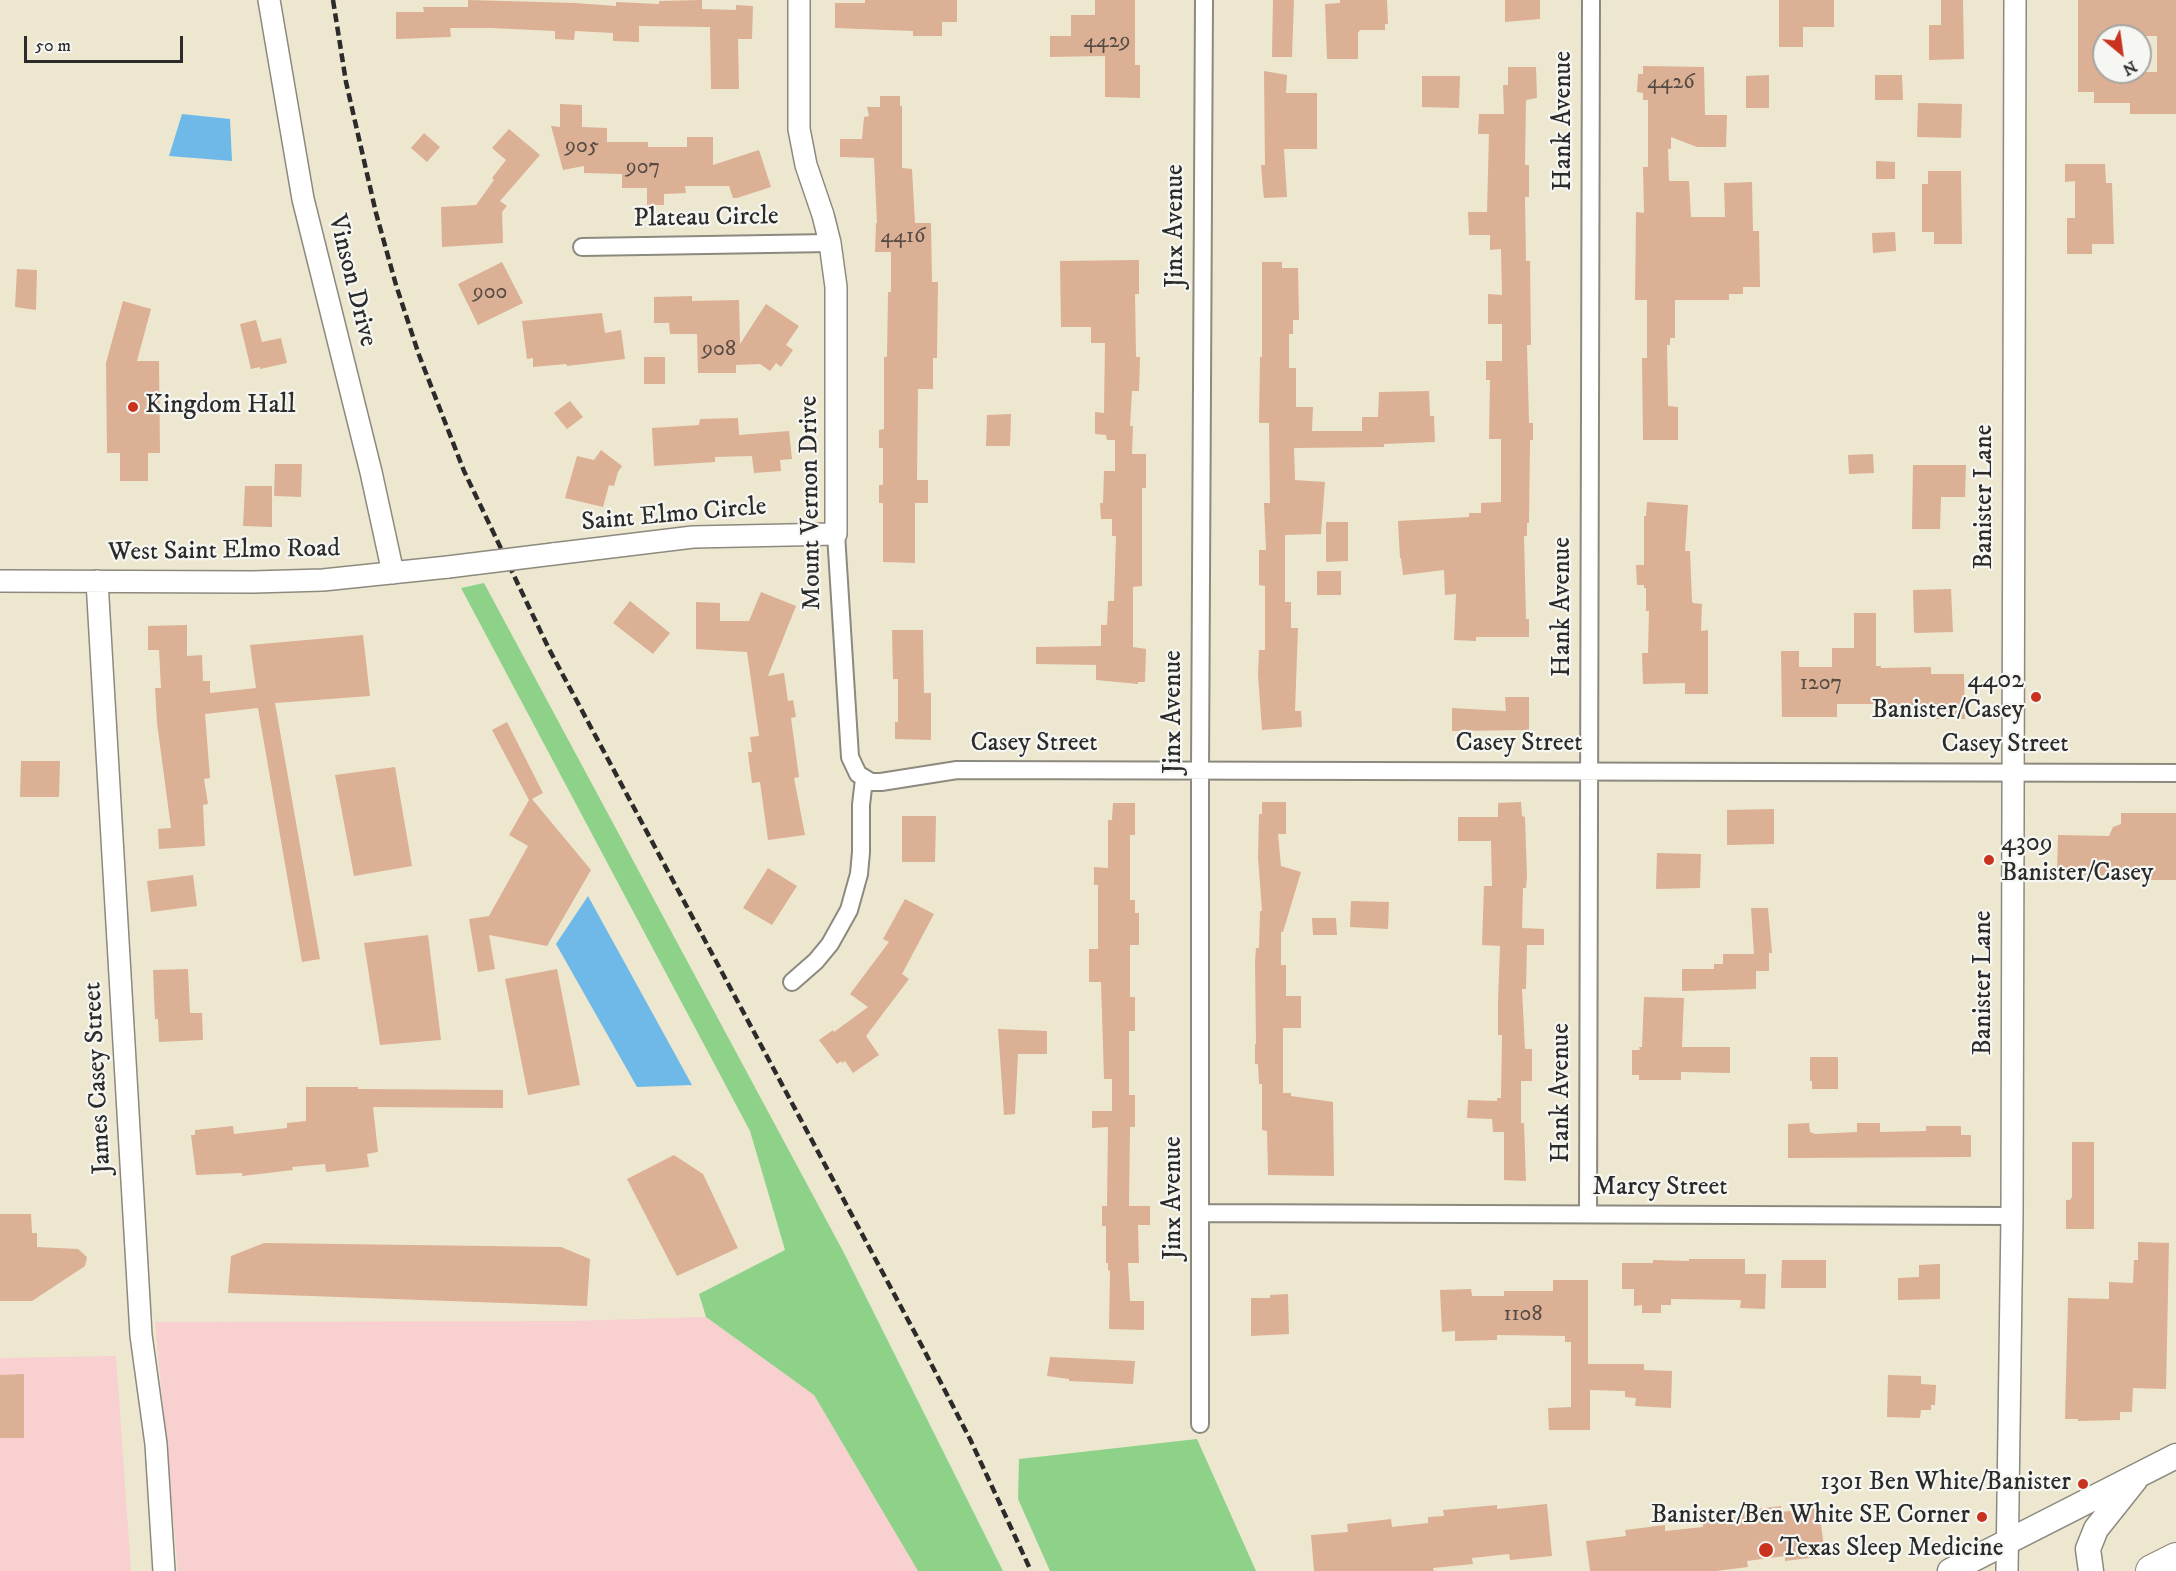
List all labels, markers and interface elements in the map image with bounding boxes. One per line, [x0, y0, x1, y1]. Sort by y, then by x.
scale bar [27, 24, 186, 62]
north arrow [2092, 24, 2152, 84]
house number: 4429 [1083, 29, 1131, 55]
text: 50 m [35, 35, 71, 57]
street label: Hank Avenue [1549, 51, 1581, 191]
text: N [2119, 56, 2140, 80]
house number: 4426 [1647, 70, 1695, 96]
house number: 905 [565, 134, 599, 160]
house number: 907 [626, 155, 660, 181]
street label: Jinx Avenue [1161, 164, 1193, 288]
street label: Plateau Circle [633, 202, 779, 236]
street label: Vinson Drive [320, 212, 382, 350]
house number: 4416 [881, 224, 925, 250]
house number: 900 [473, 280, 507, 306]
house number: 908 [702, 337, 736, 363]
place label: Kingdom Hall [145, 391, 295, 423]
street label: Mount Vernon Drive [795, 395, 829, 611]
marker: Kingdom Hall [126, 400, 140, 414]
street label: Banister Lane [1970, 425, 2002, 569]
street label: Saint Elmo Circle [580, 492, 768, 540]
street label: West Saint Elmo Road [108, 534, 340, 570]
street label: Hank Avenue [1548, 537, 1580, 677]
street label: Jinx Avenue [1159, 650, 1191, 774]
place label: 4402 Banister/Casey [1872, 666, 2024, 728]
house number: 1207 [1800, 671, 1842, 697]
marker: 4402 Banister/Casey [2029, 690, 2043, 704]
street label: Casey Street [970, 729, 1098, 761]
street label: Casey Street [1455, 729, 1583, 761]
street label: Casey Street [1941, 730, 2069, 762]
place label: 4309 Banister/Casey [2001, 829, 2153, 891]
marker: 4309 Banister/Casey [1982, 853, 1996, 867]
street label: Banister Lane [1969, 911, 2001, 1055]
street label: James Casey Street [78, 981, 120, 1175]
street label: Hank Avenue [1547, 1023, 1579, 1163]
street label: Jinx Avenue [1159, 1136, 1191, 1260]
street label: Marcy Street [1592, 1173, 1728, 1205]
house number: 1108 [1504, 1302, 1542, 1328]
place label: 1301 Ben White/Banister [1820, 1468, 2071, 1500]
marker: 1301 Ben White/Banister [2076, 1477, 2090, 1491]
place label: Banister/Ben White SE Corner [1651, 1501, 1970, 1533]
marker: Banister/Ben White SE Corner [1975, 1510, 1989, 1524]
place label: Texas Sleep Medicine [1780, 1534, 2003, 1566]
marker: Texas Sleep Medicine [1757, 1541, 1775, 1559]

